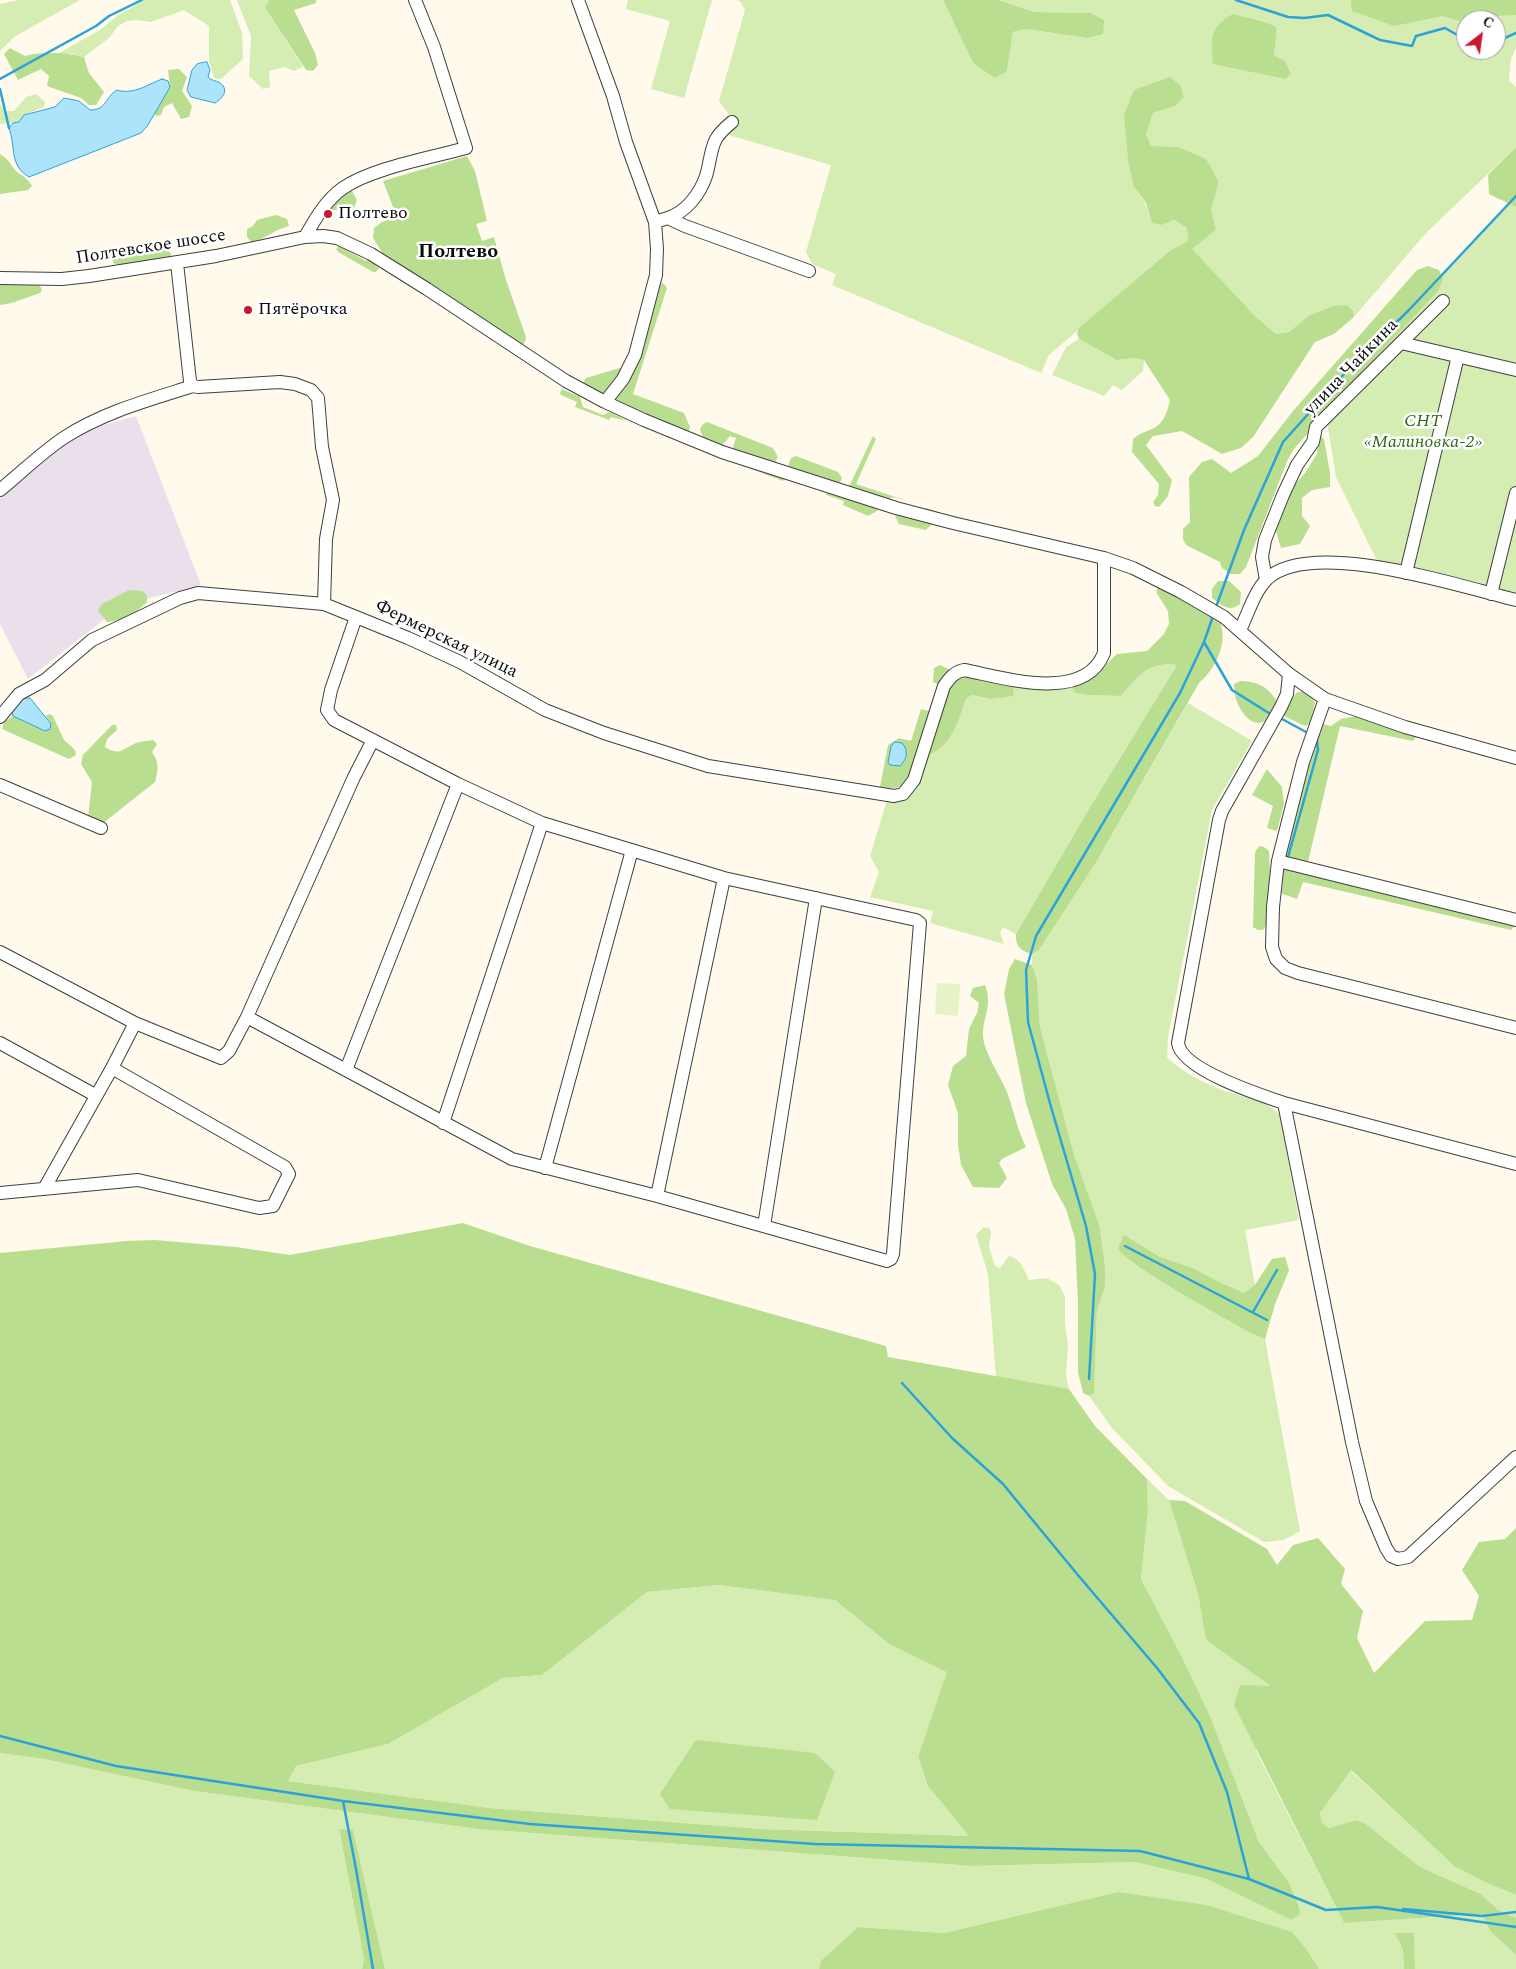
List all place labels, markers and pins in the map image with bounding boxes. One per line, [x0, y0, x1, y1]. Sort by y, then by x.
place label: Полтево [338, 203, 408, 225]
marker: Полтево [322, 208, 334, 220]
place label: Пятёрочка [258, 299, 348, 321]
marker: Пятёрочка [242, 304, 254, 316]

